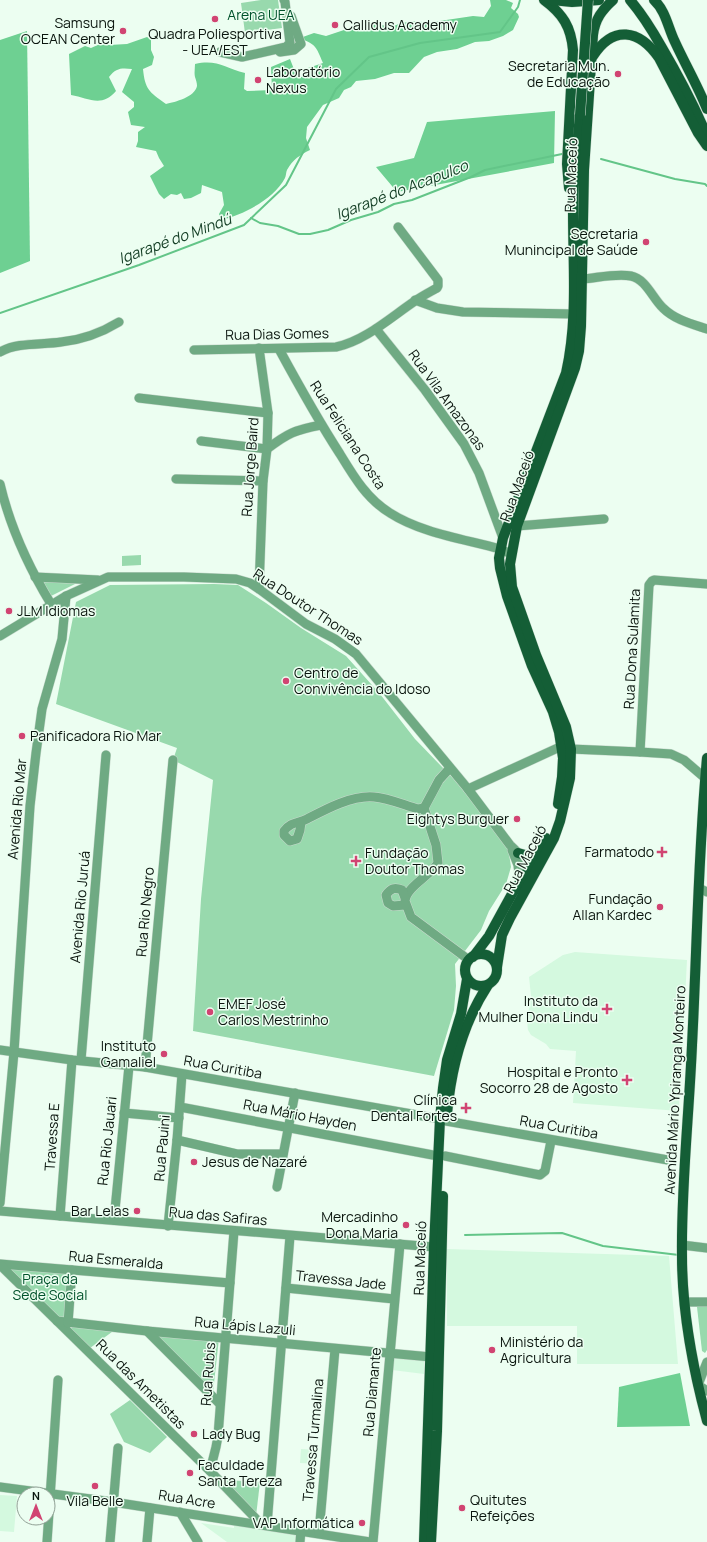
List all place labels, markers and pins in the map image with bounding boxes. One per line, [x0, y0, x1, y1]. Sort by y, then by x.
place label: Samsung OCEAN Center [21, 13, 115, 48]
marker: Quadra Poliesportiva - UEA/EST [210, 14, 220, 24]
place label: Callidus Academy [343, 15, 458, 34]
marker: Callidus Academy [330, 20, 340, 30]
place label: Quadra Poliesportiva - UEA/EST [148, 24, 282, 59]
marker: Samsung OCEAN Center [118, 26, 128, 36]
place label: Secretaria Mun. de Educação [508, 56, 610, 91]
place label: Laboratório Nexus [266, 62, 340, 97]
marker: Secretaria Mun. de Educação [613, 69, 623, 79]
marker: Laboratório Nexus [253, 75, 263, 85]
place label: Secretaria Munincipal de Saúde [505, 224, 638, 259]
marker: Secretaria Munincipal de Saúde [641, 237, 651, 247]
place label: JLM Idiomas [17, 601, 95, 620]
marker: JLM Idiomas [4, 606, 14, 616]
place label: Centro de Convivência do Idoso [294, 663, 431, 698]
marker: Centro de Convivência do Idoso [281, 676, 291, 686]
place label: Panificadora Rio Mar [30, 726, 161, 745]
marker: Panificadora Rio Mar [17, 731, 27, 741]
place label: Eightys Burguer [407, 809, 509, 828]
marker: Eightys Burguer [512, 814, 522, 824]
place label: Farmatodo [585, 842, 654, 861]
place label: Fundação Doutor Thomas [365, 843, 464, 878]
marker: Farmatodo [657, 847, 667, 857]
marker: Fundação Doutor Thomas [350, 855, 362, 867]
place label: Fundação Allan Kardec [572, 889, 652, 924]
marker: Fundação Allan Kardec [655, 902, 665, 912]
place label: Instituto da Mulher Dona Lindu [478, 991, 598, 1026]
place label: EMEF José Carlos Mestrinho [218, 994, 329, 1029]
marker: Instituto da Mulher Dona Lindu [601, 1003, 613, 1015]
marker: EMEF José Carlos Mestrinho [205, 1007, 215, 1017]
place label: Instituto Gamaliel [101, 1036, 156, 1071]
marker: Instituto Gamaliel [159, 1049, 169, 1059]
place label: Hospital e Pronto Socorro 28 de Agosto [480, 1062, 618, 1097]
marker: Hospital e Pronto Socorro 28 de Agosto [621, 1074, 633, 1086]
place label: Clínica Dental Fortes [371, 1090, 457, 1125]
marker: Clínica Dental Fortes [460, 1102, 472, 1114]
place label: Jesus de Nazaré [202, 1152, 307, 1171]
marker: Jesus de Nazaré [189, 1157, 199, 1167]
place label: Bar Lelas [71, 1201, 129, 1220]
marker: Bar Lelas [132, 1206, 142, 1216]
place label: Mercadinho Dona Maria [321, 1207, 398, 1242]
marker: Mercadinho Dona Maria [401, 1220, 411, 1230]
place label: Ministério da Agricultura [500, 1332, 583, 1367]
marker: Ministério da Agricultura [487, 1345, 497, 1355]
place label: Lady Bug [202, 1424, 261, 1443]
marker: Lady Bug [189, 1429, 199, 1439]
place label: Faculdade Santa Tereza [198, 1455, 282, 1490]
marker: Faculdade Santa Tereza [185, 1468, 195, 1478]
marker: Vila Belle [90, 1481, 100, 1491]
place label: Quitutes Refeições [470, 1490, 535, 1525]
place label: Vila Belle [67, 1491, 123, 1510]
marker: Quitutes Refeições [457, 1503, 467, 1513]
place label: VAP Informática [253, 1513, 354, 1532]
marker: VAP Informática [357, 1518, 367, 1528]

